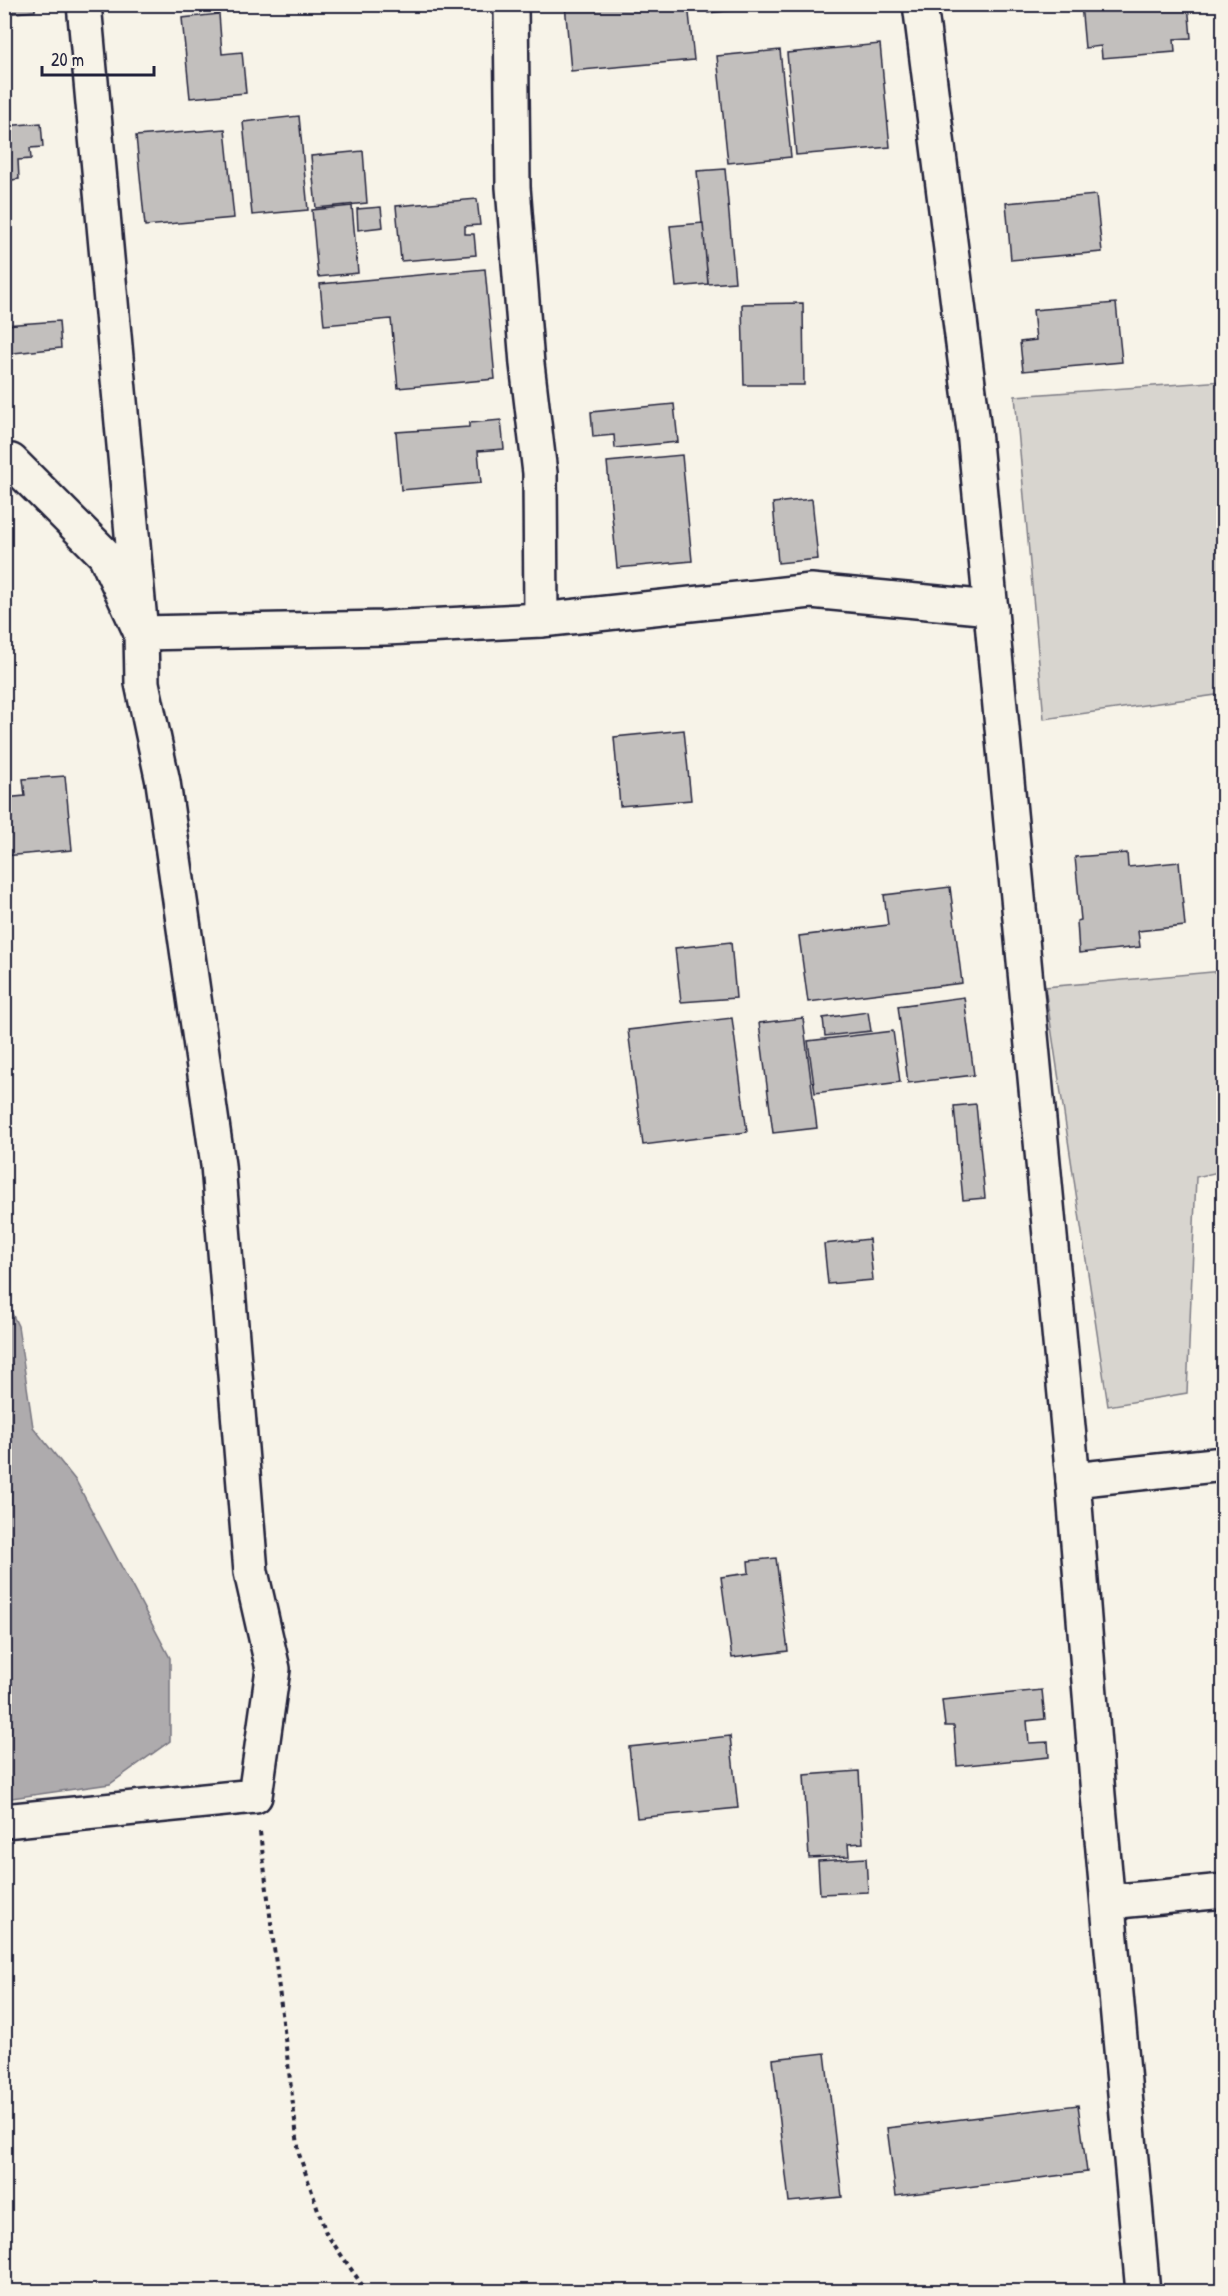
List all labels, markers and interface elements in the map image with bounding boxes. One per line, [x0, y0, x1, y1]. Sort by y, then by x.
scale bar [42, 39, 154, 77]
text: 20 m [51, 47, 84, 72]

